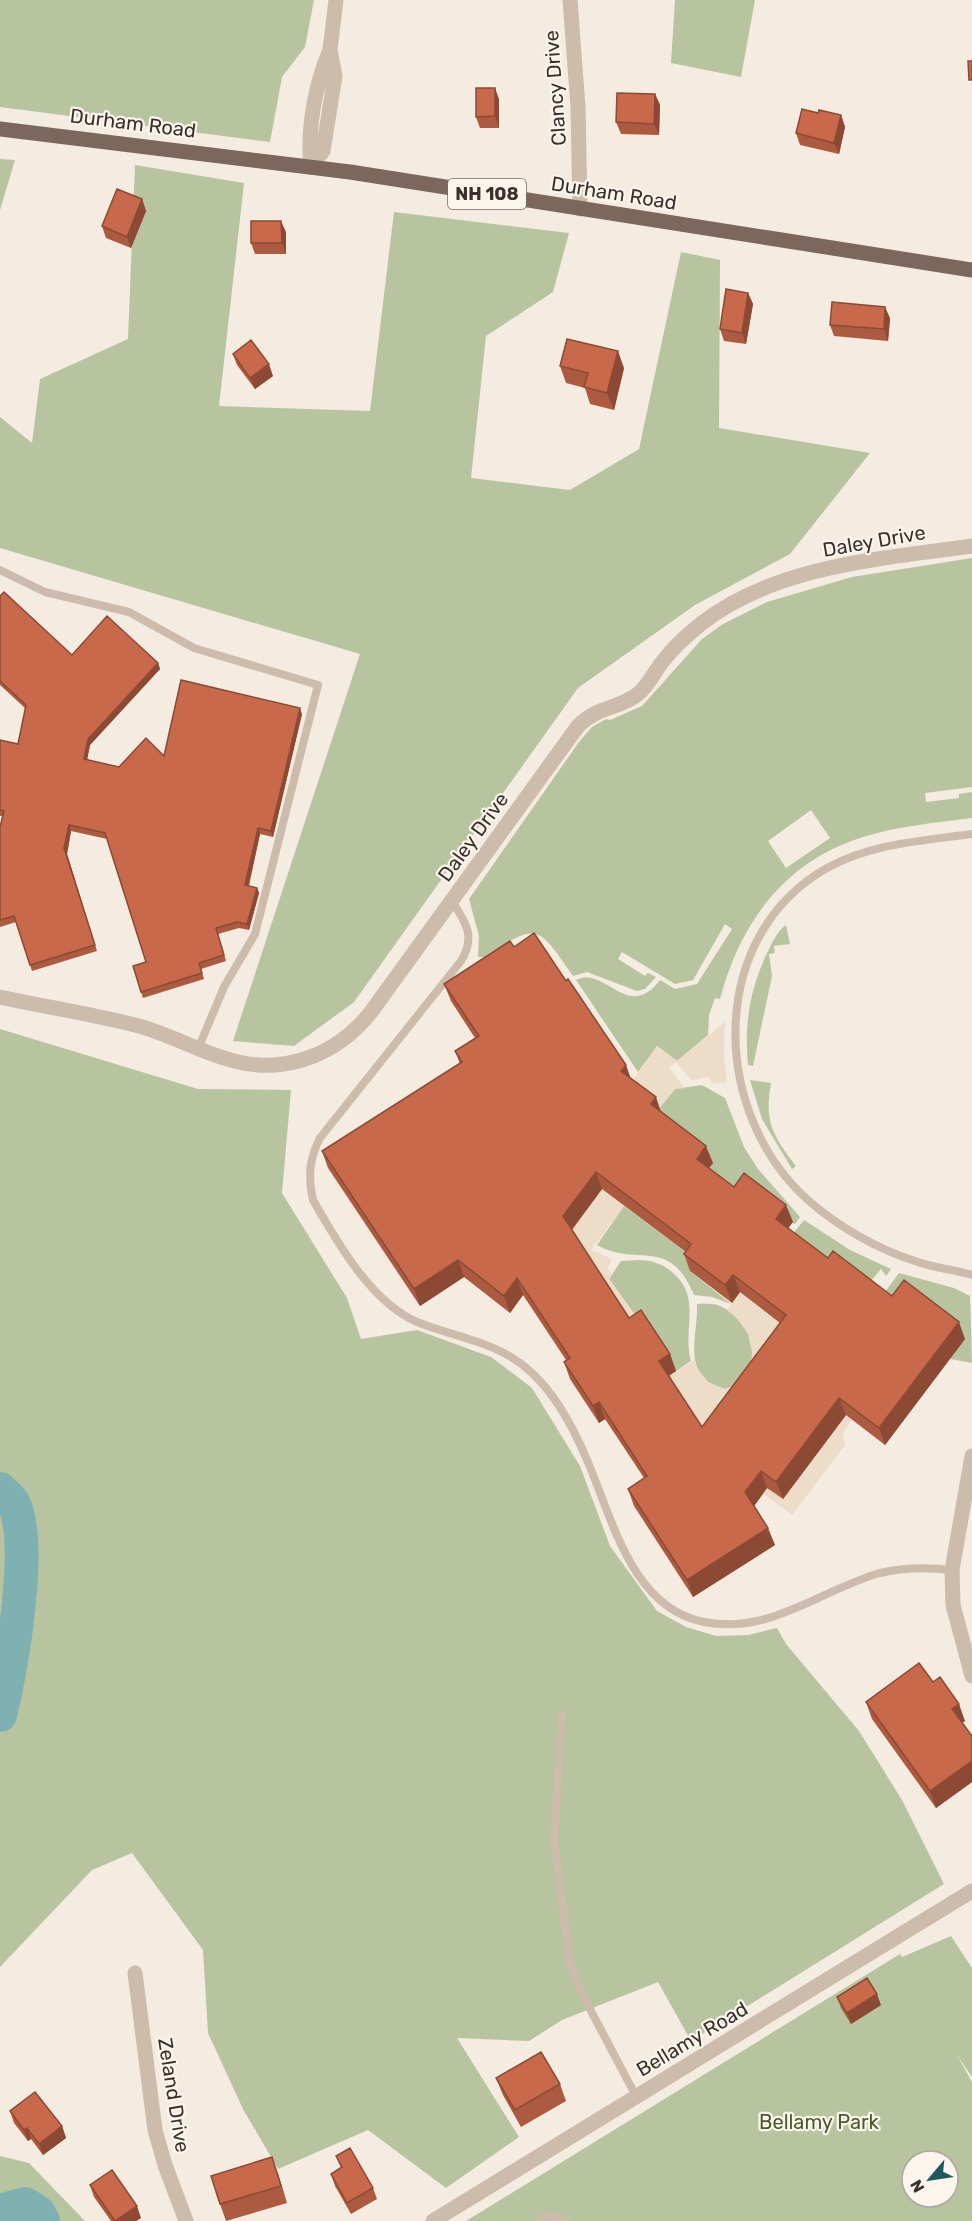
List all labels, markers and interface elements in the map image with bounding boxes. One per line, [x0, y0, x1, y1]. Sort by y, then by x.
street label: Clancy Drive [539, 29, 571, 147]
street label: Durham Road [69, 103, 197, 143]
street label: Durham Road [550, 171, 678, 215]
road number: NH 108 [448, 179, 526, 209]
street label: Daley Drive [821, 520, 927, 562]
street label: Daley Drive [433, 788, 513, 886]
street label: Bellamy Road [632, 1996, 752, 2082]
street label: Zeland Drive [153, 2036, 195, 2154]
park label: Bellamy Park [759, 2110, 880, 2134]
north arrow [900, 2149, 960, 2209]
text: N [906, 2176, 928, 2196]

